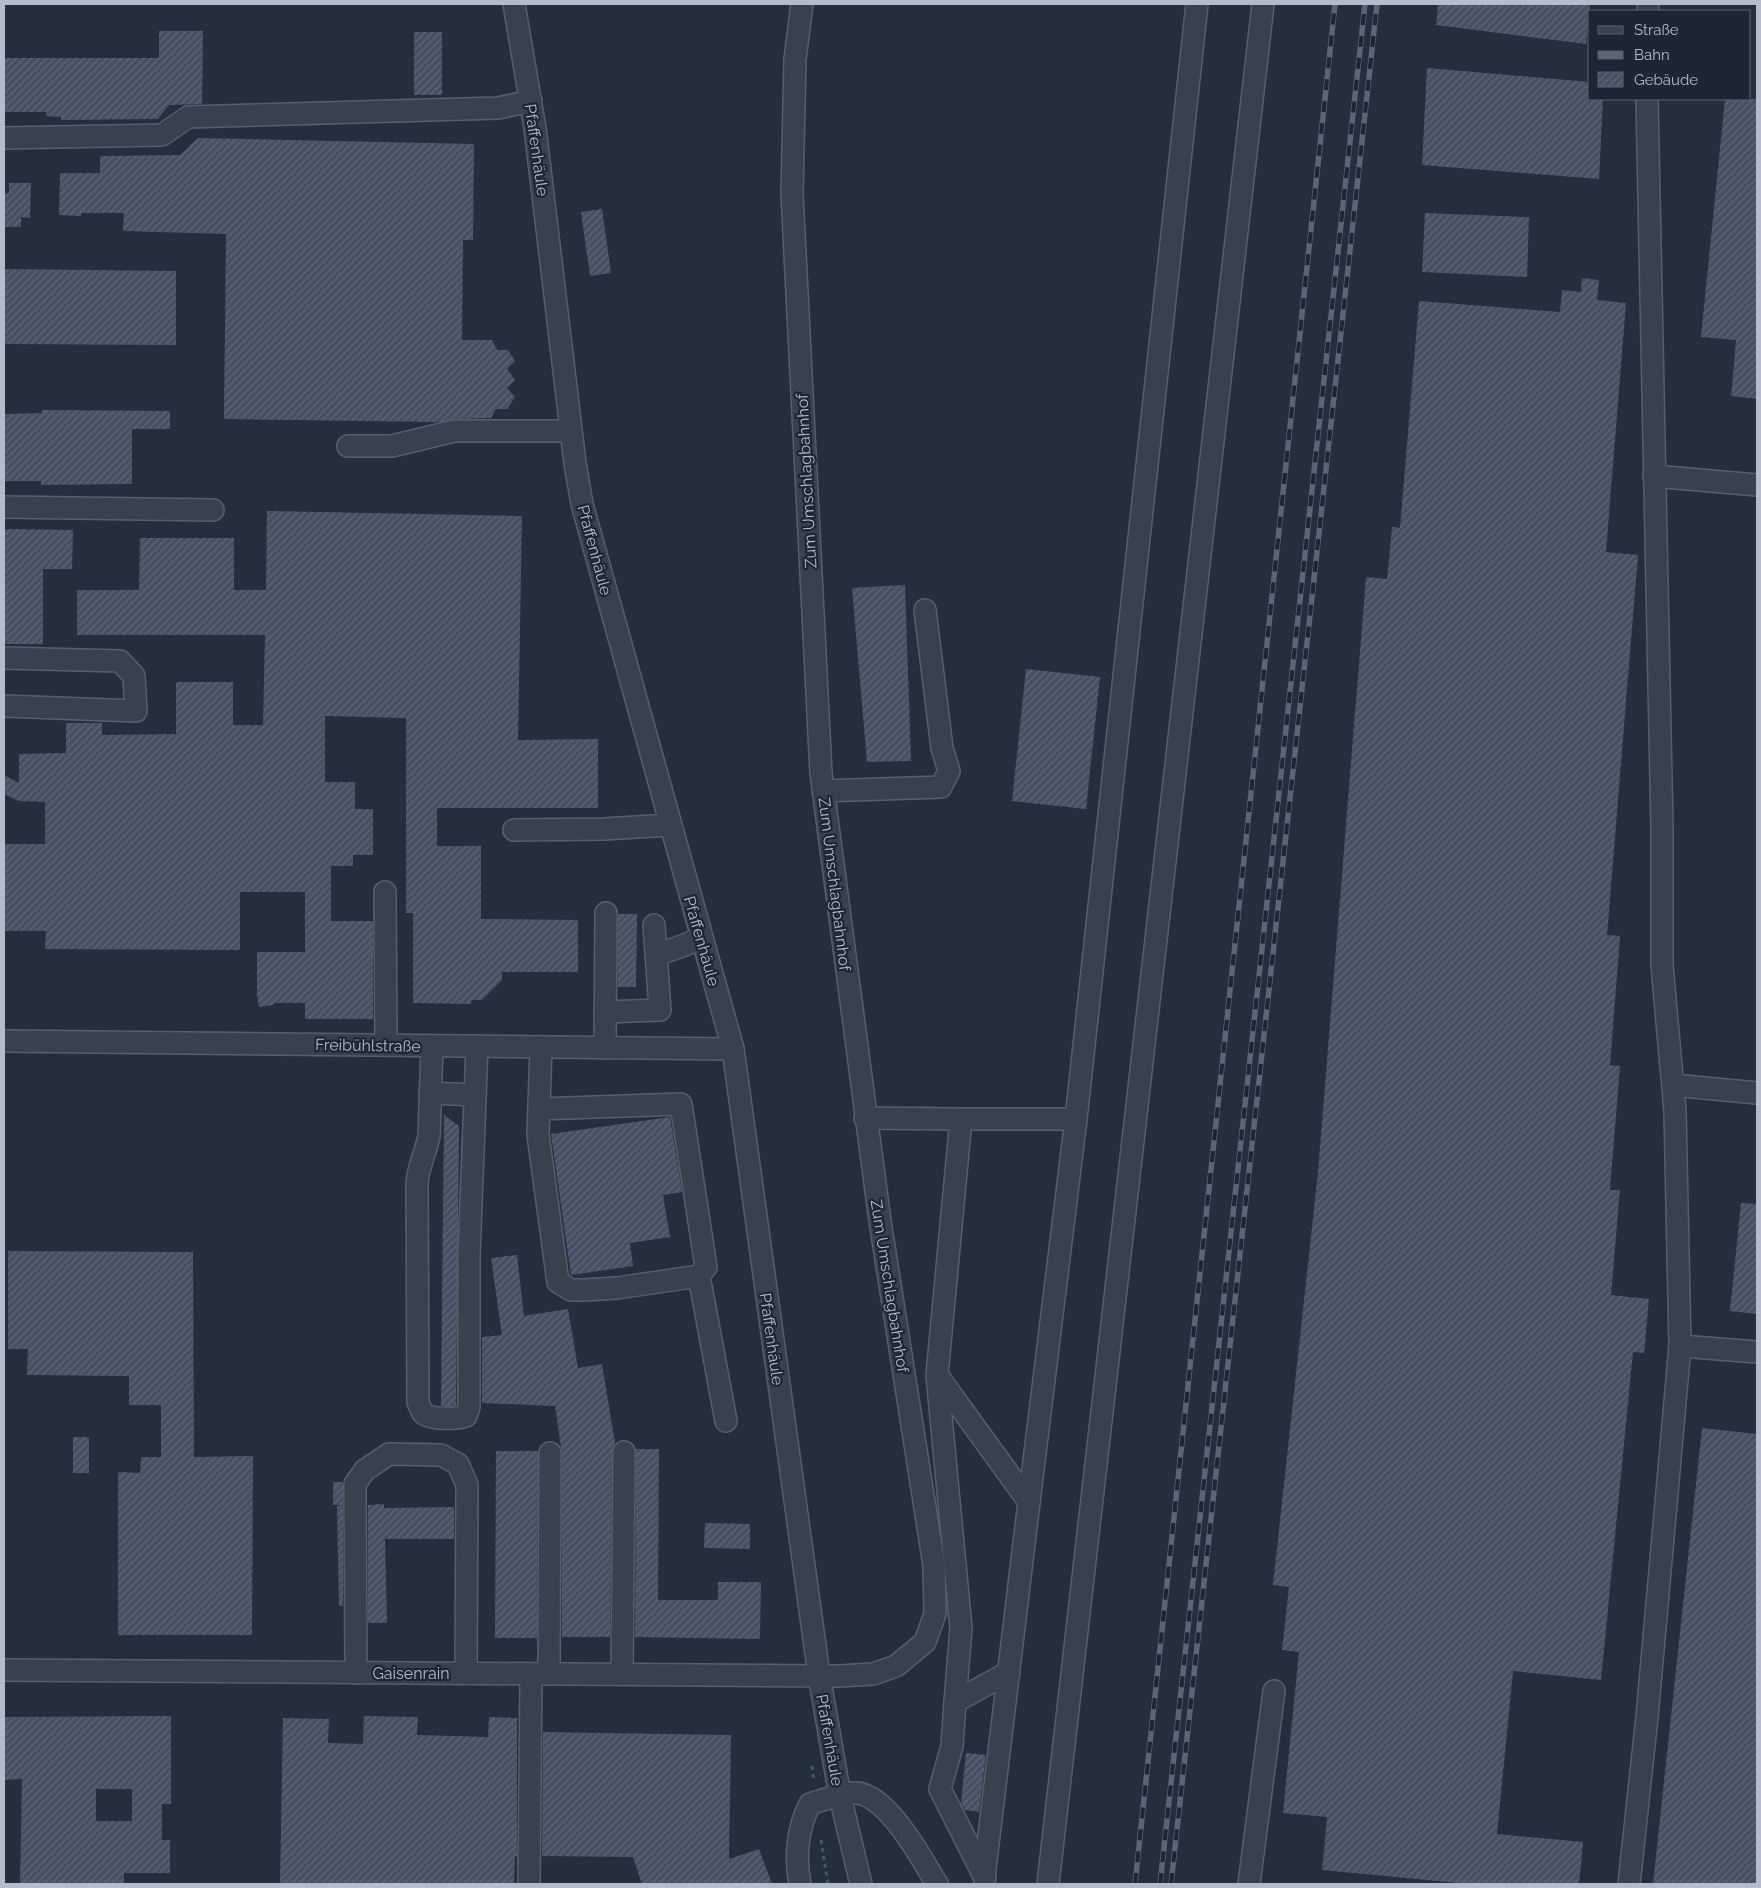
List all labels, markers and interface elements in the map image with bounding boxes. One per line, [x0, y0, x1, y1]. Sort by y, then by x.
legend [1588, 10, 1751, 100]
text: Straße [1634, 21, 1679, 39]
text: Bahn [1634, 46, 1670, 64]
text: Gebäude [1634, 71, 1698, 89]
street label: Pfaffenhäule [521, 103, 552, 197]
street label: Zum Umschlagbahnhof [792, 392, 821, 569]
street label: Pfaffenhäule [573, 503, 616, 597]
street label: Zum Umschlagbahnhof [814, 796, 855, 973]
street label: Pfaffenhäule [680, 894, 723, 988]
street label: Freibühlstraße [315, 1035, 421, 1056]
street label: Zum Umschlagbahnhof [866, 1198, 913, 1375]
street label: Pfaffenhäule [756, 1292, 787, 1386]
street label: Gaisenrain [372, 1664, 450, 1683]
street label: Pfaffenhäule [812, 1693, 847, 1787]

